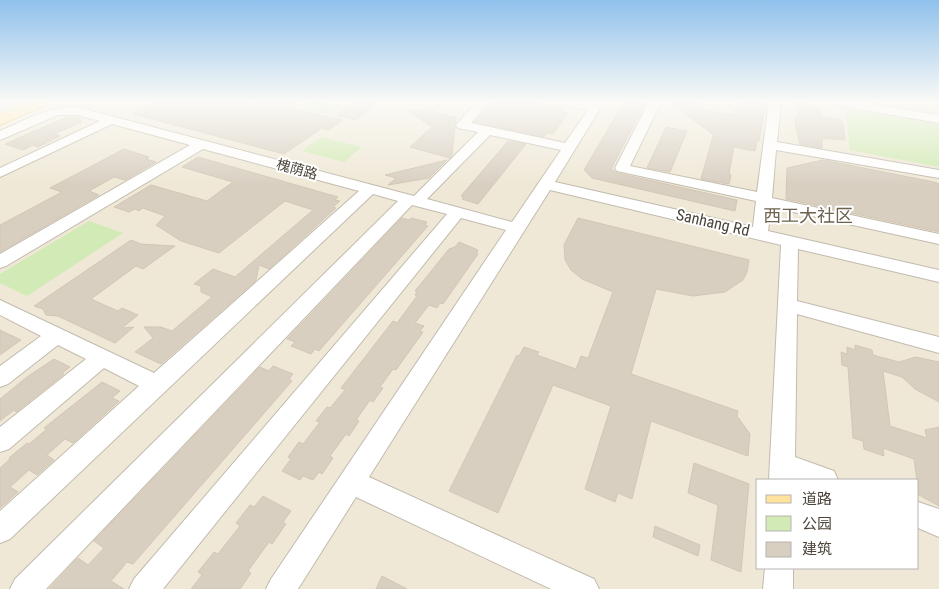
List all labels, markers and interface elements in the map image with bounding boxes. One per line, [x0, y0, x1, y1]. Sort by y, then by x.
street label: 槐荫路 [275, 156, 319, 182]
street label: Sanhang Rd [674, 205, 751, 240]
district label: 西工大社区 [763, 205, 853, 226]
legend [756, 479, 919, 569]
text: 道路 [802, 490, 832, 508]
text: 公园 [802, 515, 832, 533]
text: 建筑 [802, 540, 832, 558]

